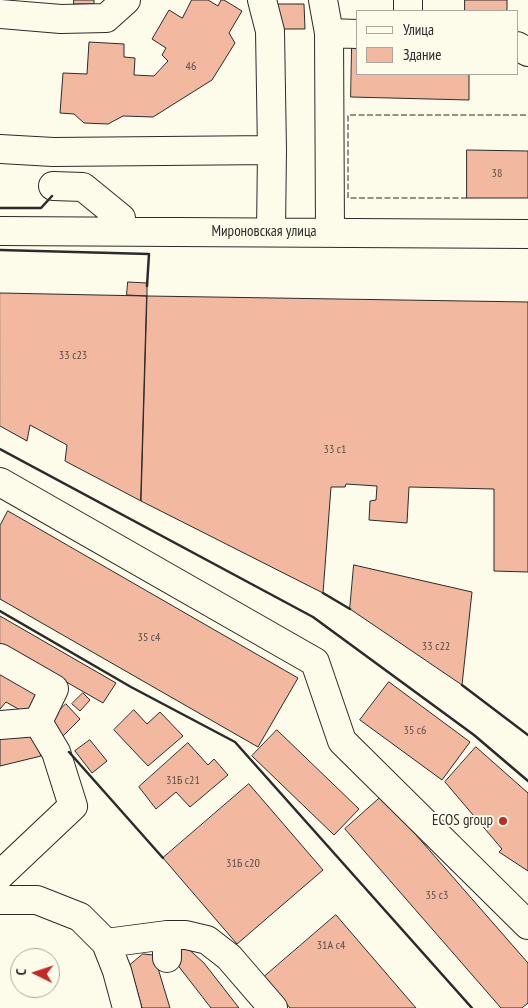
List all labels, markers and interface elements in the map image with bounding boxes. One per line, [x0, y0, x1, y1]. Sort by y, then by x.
legend [356, 10, 518, 75]
text: Улица [403, 20, 434, 39]
text: Здание [403, 45, 441, 64]
house number: 46 [186, 60, 196, 74]
house number: 38 [492, 167, 502, 181]
street label: Мироновская улица [211, 223, 317, 241]
house number: 33 с23 [59, 349, 87, 363]
house number: 33 с1 [323, 443, 347, 457]
house number: 35 с4 [137, 631, 161, 645]
house number: 33 с22 [422, 640, 450, 654]
house number: 35 с6 [403, 724, 427, 738]
house number: 31Б с21 [166, 774, 200, 788]
place label: ECOS group [432, 812, 493, 830]
marker: ECOS group [497, 815, 509, 827]
house number: 31Б с20 [226, 857, 260, 871]
house number: 35 с3 [425, 889, 449, 903]
house number: 31А с4 [317, 939, 345, 953]
north arrow [10, 948, 60, 998]
text: С [12, 968, 30, 976]

